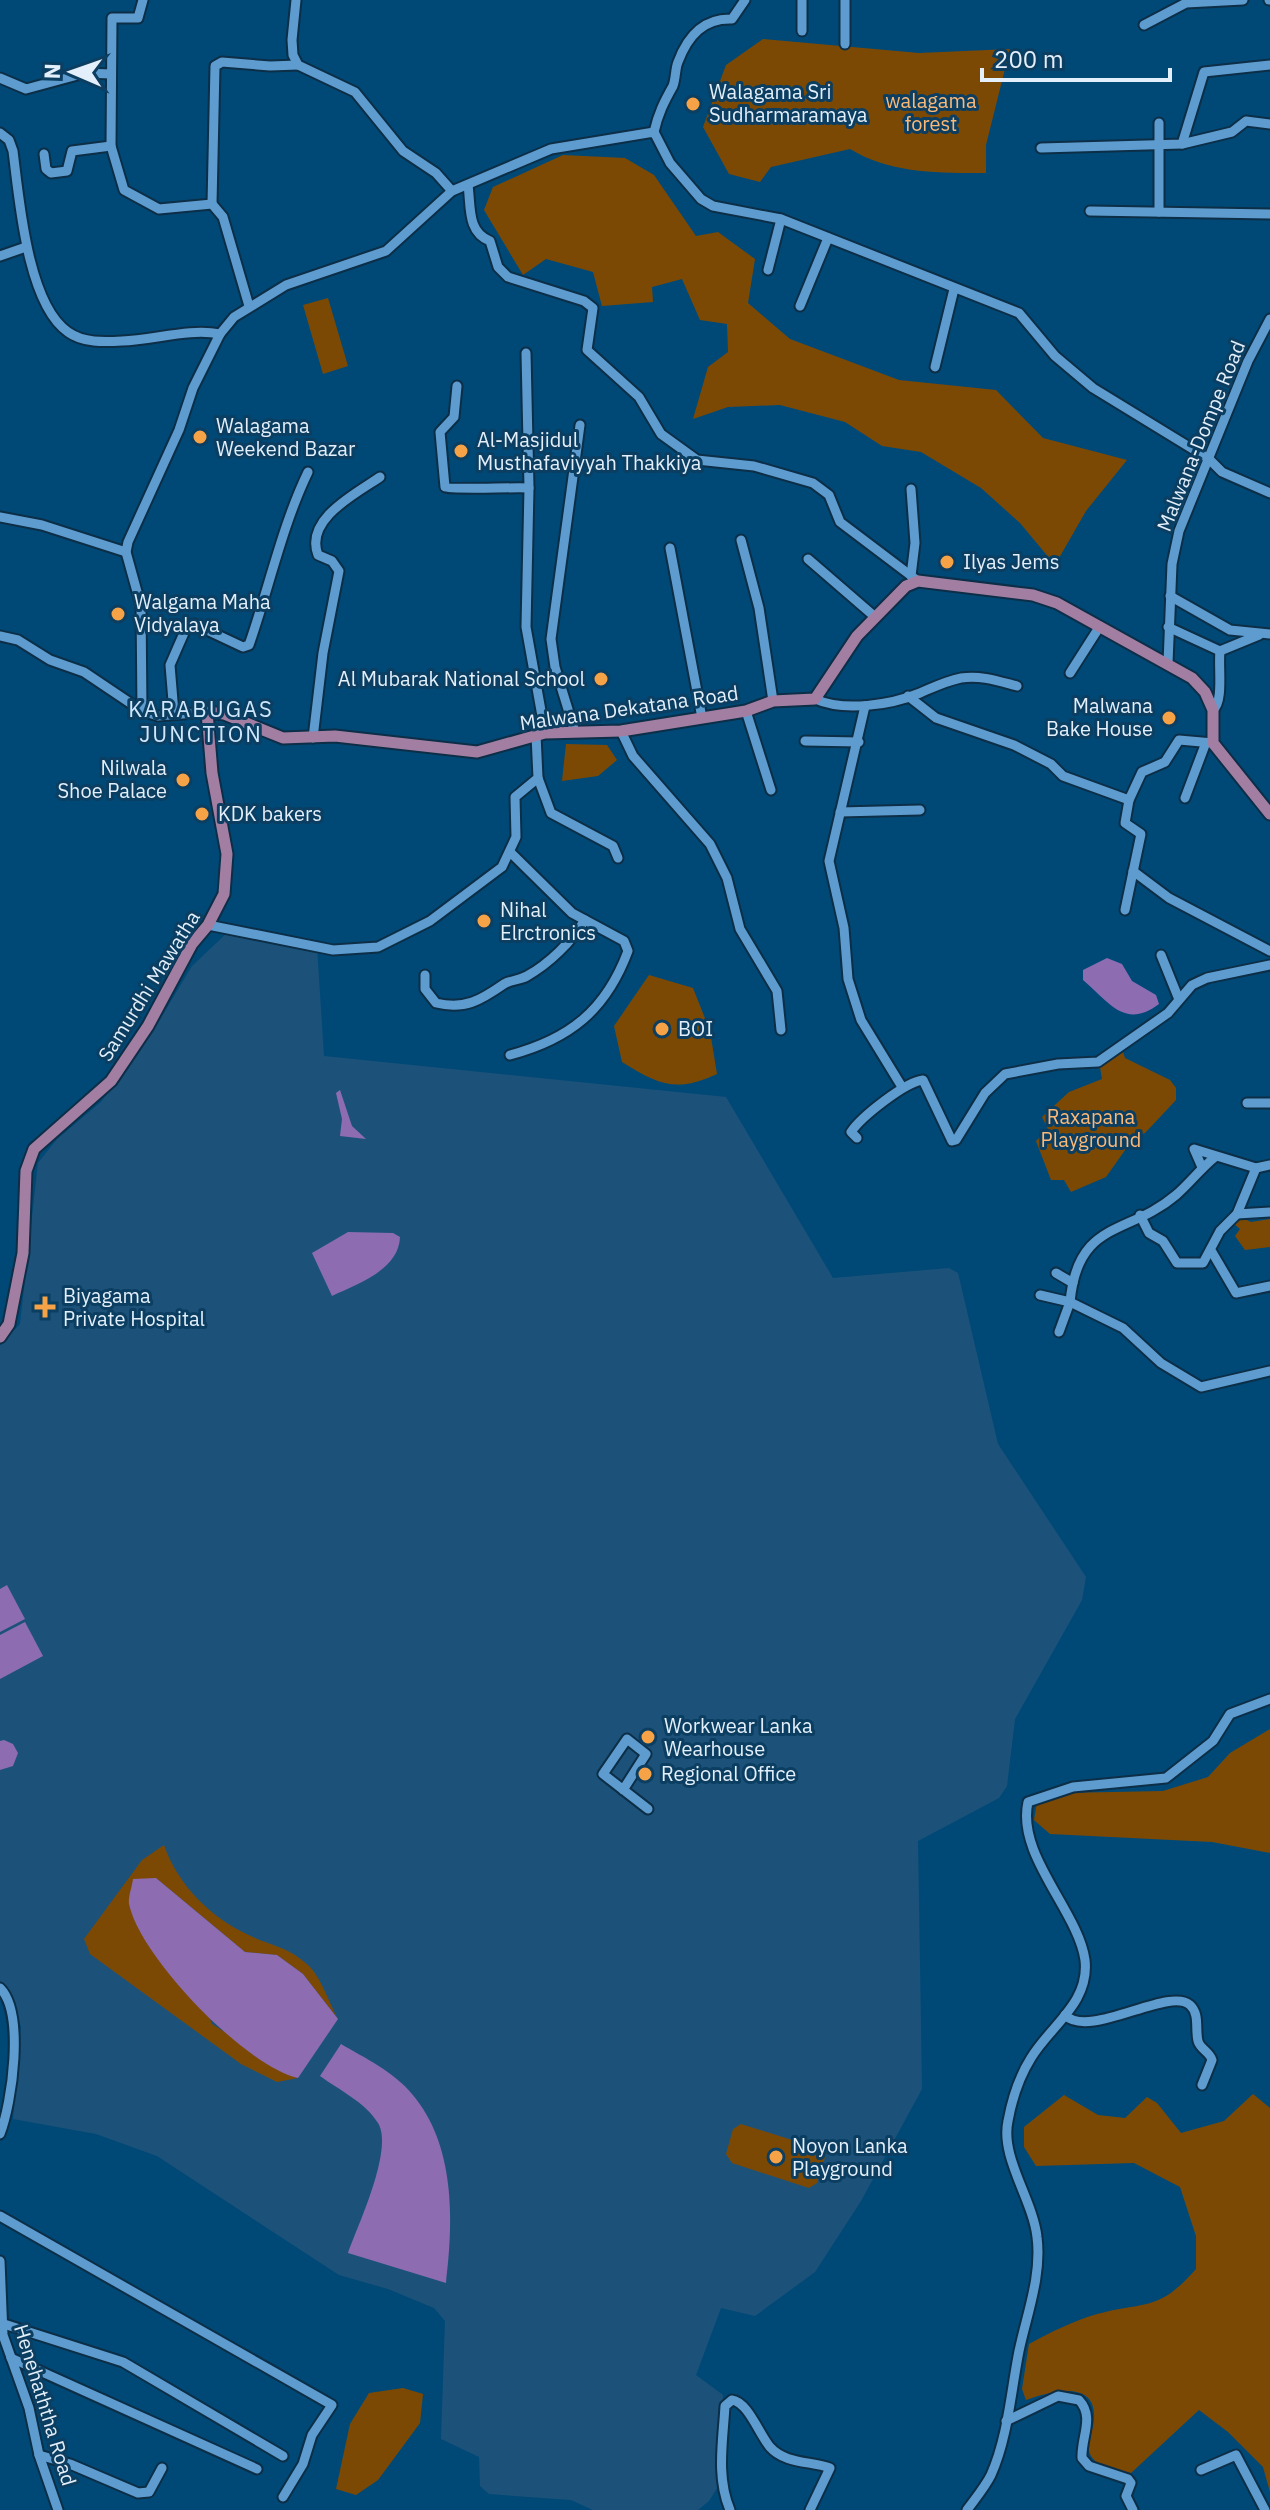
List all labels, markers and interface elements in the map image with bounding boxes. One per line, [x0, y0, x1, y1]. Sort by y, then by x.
north arrow [32, 32, 112, 112]
scale bar [982, 32, 1170, 82]
text: 200 m [994, 43, 1064, 75]
text: N [37, 63, 66, 80]
place label: Walagama Sri Sudharmaramaya [709, 78, 868, 128]
park label: walagama forest [885, 87, 977, 137]
marker: Walagama Sri Sudharmaramaya [684, 95, 702, 113]
street label: Malwana-Dompe Road [1150, 336, 1251, 535]
place label: Walagama Weekend Bazar [216, 412, 355, 462]
place label: Al-Masjidul Musthafaviyyah Thakkiya [477, 426, 702, 476]
marker: Walagama Weekend Bazar [191, 428, 209, 446]
marker: Al-Masjidul Musthafaviyyah Thakkiya [452, 442, 470, 460]
place label: Ilyas Jems [963, 548, 1059, 575]
marker: Ilyas Jems [938, 553, 956, 571]
place label: Walgama Maha Vidyalaya [134, 588, 271, 638]
marker: Walgama Maha Vidyalaya [109, 605, 127, 623]
place label: Al Mubarak National School [338, 665, 585, 692]
marker: Al Mubarak National School [592, 670, 610, 688]
street label: Malwana Dekatana Road [518, 679, 740, 736]
place label: Malwana Bake House [1046, 692, 1153, 742]
district label: KARABUGAS JUNCTION [128, 694, 274, 748]
marker: Malwana Bake House [1160, 709, 1178, 727]
place label: Nilwala Shoe Palace [57, 754, 167, 804]
marker: Nilwala Shoe Palace [174, 771, 192, 789]
place label: KDK bakers [218, 800, 322, 827]
marker: KDK bakers [193, 805, 211, 823]
place label: Nihal Elrctronics [500, 896, 596, 946]
street label: Samurdhi Mawatha [91, 905, 206, 1066]
marker: Nihal Elrctronics [475, 912, 493, 930]
place label: BOI [678, 1015, 713, 1042]
marker: BOI [653, 1020, 671, 1038]
park label: Raxapana Playground [1041, 1103, 1141, 1153]
place label: Biyagama Private Hospital [63, 1282, 205, 1332]
marker: Biyagama Private Hospital [34, 1296, 56, 1318]
place label: Workwear Lanka Wearhouse [664, 1712, 813, 1762]
marker: Workwear Lanka Wearhouse [639, 1728, 657, 1746]
place label: Regional Office [661, 1760, 796, 1787]
marker: Regional Office [636, 1765, 654, 1783]
place label: Noyon Lanka Playground [792, 2132, 908, 2182]
marker: Noyon Lanka Playground [767, 2148, 785, 2166]
street label: Henehaththa Road [8, 2321, 83, 2489]

